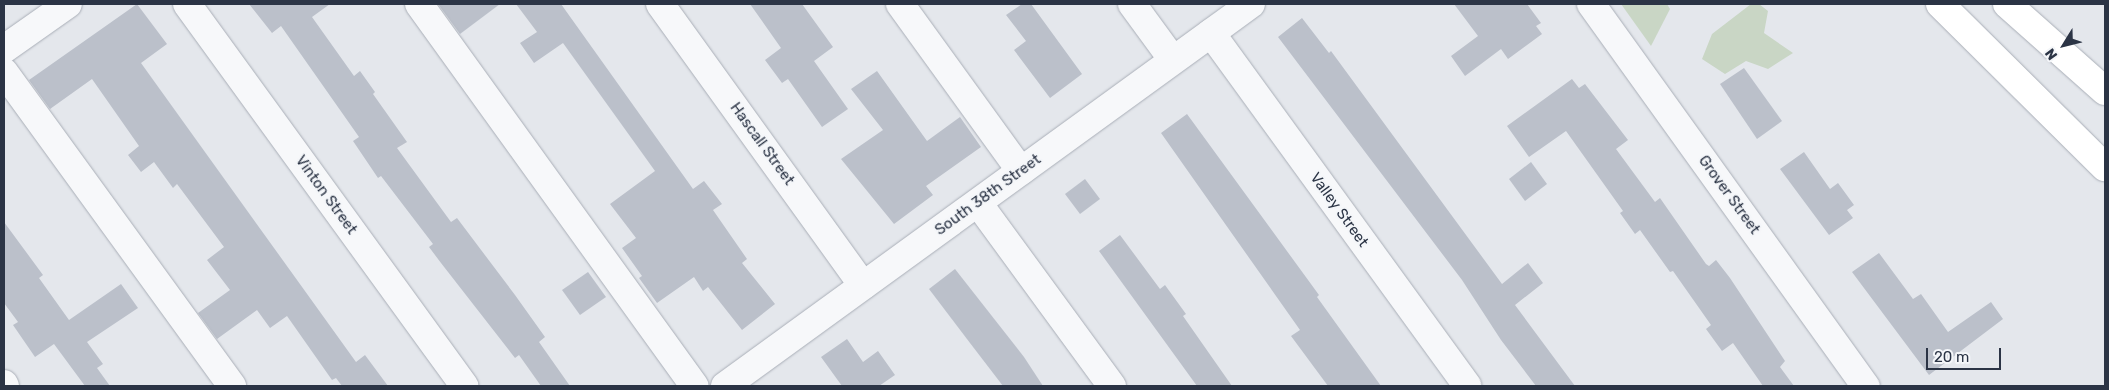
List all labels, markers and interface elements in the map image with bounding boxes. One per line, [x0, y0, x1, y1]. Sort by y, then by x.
north arrow [2039, 20, 2089, 70]
text: N [2042, 45, 2061, 63]
street label: Hascall Street [726, 99, 798, 189]
street label: South 38th Street [932, 151, 1044, 239]
street label: Vinton Street [291, 152, 361, 238]
street label: Grover Street [1694, 152, 1764, 238]
street label: Valley Street [1306, 169, 1372, 251]
scale bar [1929, 338, 2004, 370]
text: 20 m [1934, 348, 1969, 366]

